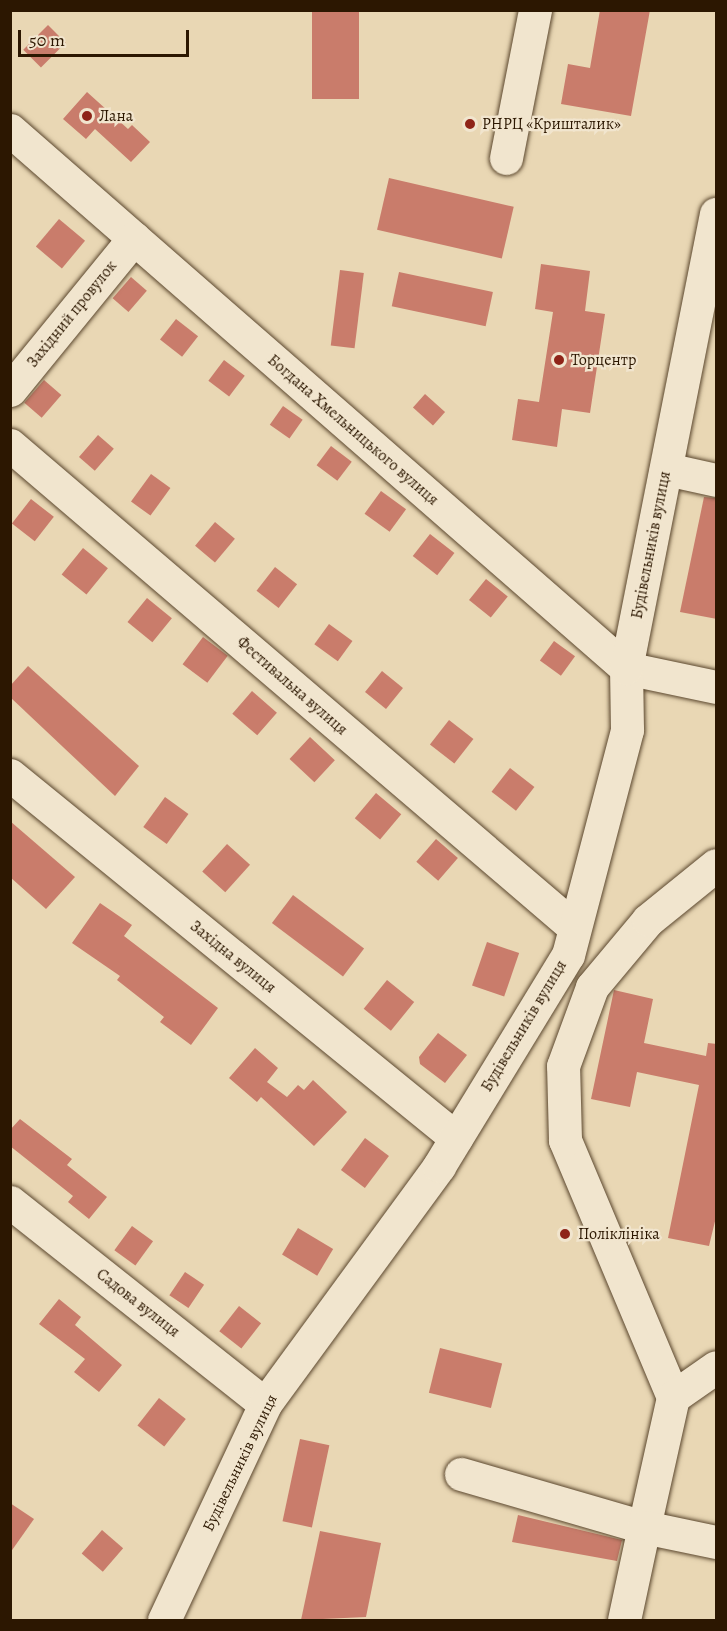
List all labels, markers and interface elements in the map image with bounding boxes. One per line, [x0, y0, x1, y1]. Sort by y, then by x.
scale bar [21, 18, 192, 56]
text: 50 m [29, 28, 65, 52]
place label: Лана [99, 106, 133, 126]
marker: Лана [80, 109, 94, 123]
place label: РНРЦ «Кришталик» [482, 114, 621, 134]
marker: РНРЦ «Кришталик» [463, 117, 477, 131]
street label: Західний провулок [23, 257, 121, 371]
place label: Торцентр [571, 350, 636, 370]
street label: Богдана Хмельницького вулиця [264, 351, 442, 509]
marker: Торцентр [552, 353, 566, 367]
street label: Будівельників вулиця [627, 470, 675, 620]
street label: Фестивальна вулиця [233, 633, 351, 739]
street label: Західна вулиця [186, 917, 280, 997]
street label: Будівельників вулиця [477, 957, 571, 1095]
place label: Поліклініка [578, 1224, 660, 1244]
marker: Поліклініка [556, 1225, 574, 1243]
street label: Садова вулиця [93, 1265, 183, 1341]
street label: Будівельників вулиця [198, 1391, 282, 1535]

